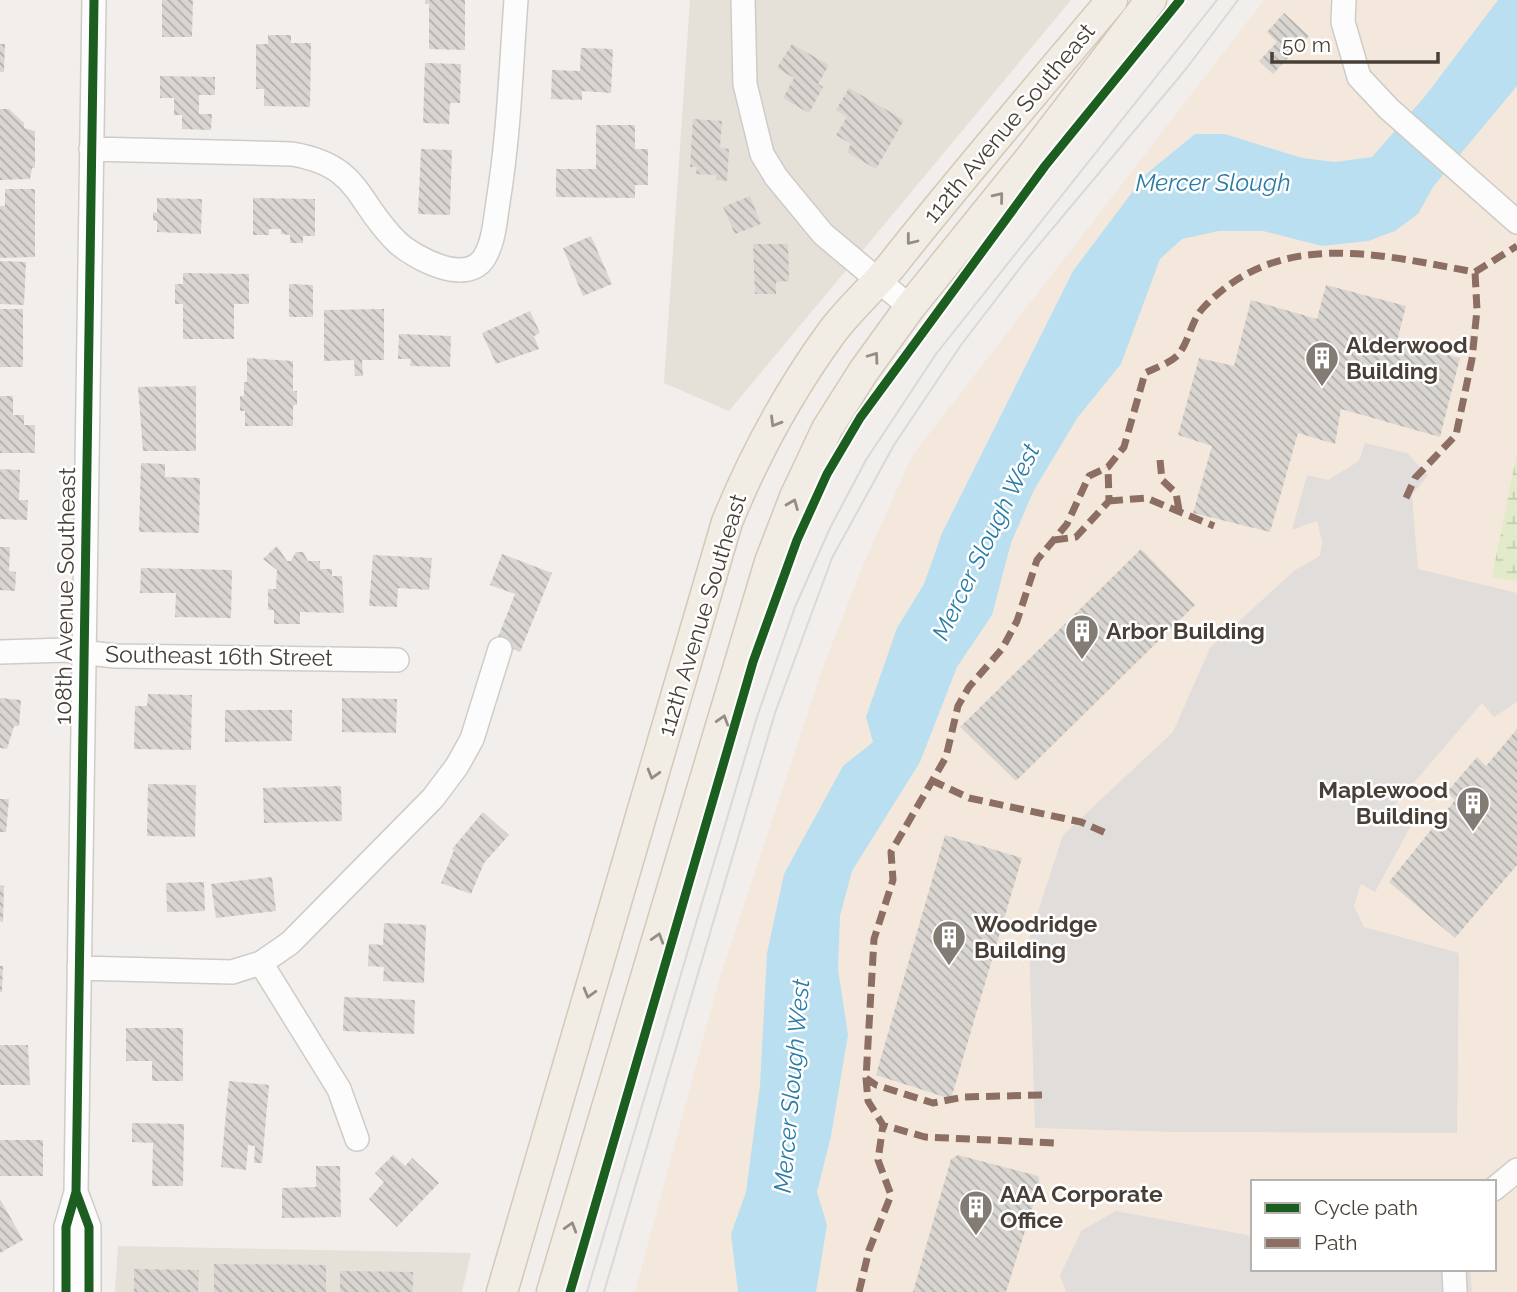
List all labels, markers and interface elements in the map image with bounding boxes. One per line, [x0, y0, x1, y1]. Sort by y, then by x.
street label: 112th Avenue Southeast [917, 17, 1100, 228]
scale bar [1272, 21, 1438, 65]
text: 50 m [1282, 32, 1331, 57]
water label: Mercer Slough [1135, 168, 1291, 197]
one-way arrow [991, 192, 1004, 204]
one-way arrow [907, 232, 920, 245]
place label: Alderwood Building [1346, 331, 1468, 384]
building icon: Alderwood Building [1303, 339, 1341, 388]
one-way arrow [866, 352, 878, 365]
one-way arrow [771, 414, 784, 427]
water label: Mercer Slough West [925, 439, 1046, 645]
street label: 108th Avenue Southeast [49, 467, 80, 725]
street label: 112th Avenue Southeast [652, 490, 751, 739]
one-way arrow [784, 499, 798, 511]
building icon: Arbor Building [1063, 612, 1101, 661]
place label: Arbor Building [1106, 617, 1265, 644]
street label: Southeast 16th Street [105, 640, 333, 671]
one-way arrow [715, 715, 730, 727]
one-way arrow [647, 768, 662, 780]
place label: Maplewood Building [1318, 776, 1448, 829]
building icon: Maplewood Building [1454, 784, 1492, 833]
place label: Woodridge Building [974, 910, 1098, 963]
building icon: Woodridge Building [930, 918, 968, 967]
one-way arrow [649, 933, 664, 945]
water label: Mercer Slough West [768, 978, 815, 1194]
one-way arrow [583, 986, 598, 998]
place label: AAA Corporate Office [1000, 1180, 1163, 1233]
legend [1251, 1180, 1496, 1271]
building icon: AAA Corporate Office [957, 1188, 995, 1237]
text: Cycle path [1314, 1195, 1418, 1220]
one-way arrow [563, 1221, 578, 1233]
text: Path [1314, 1230, 1358, 1255]

